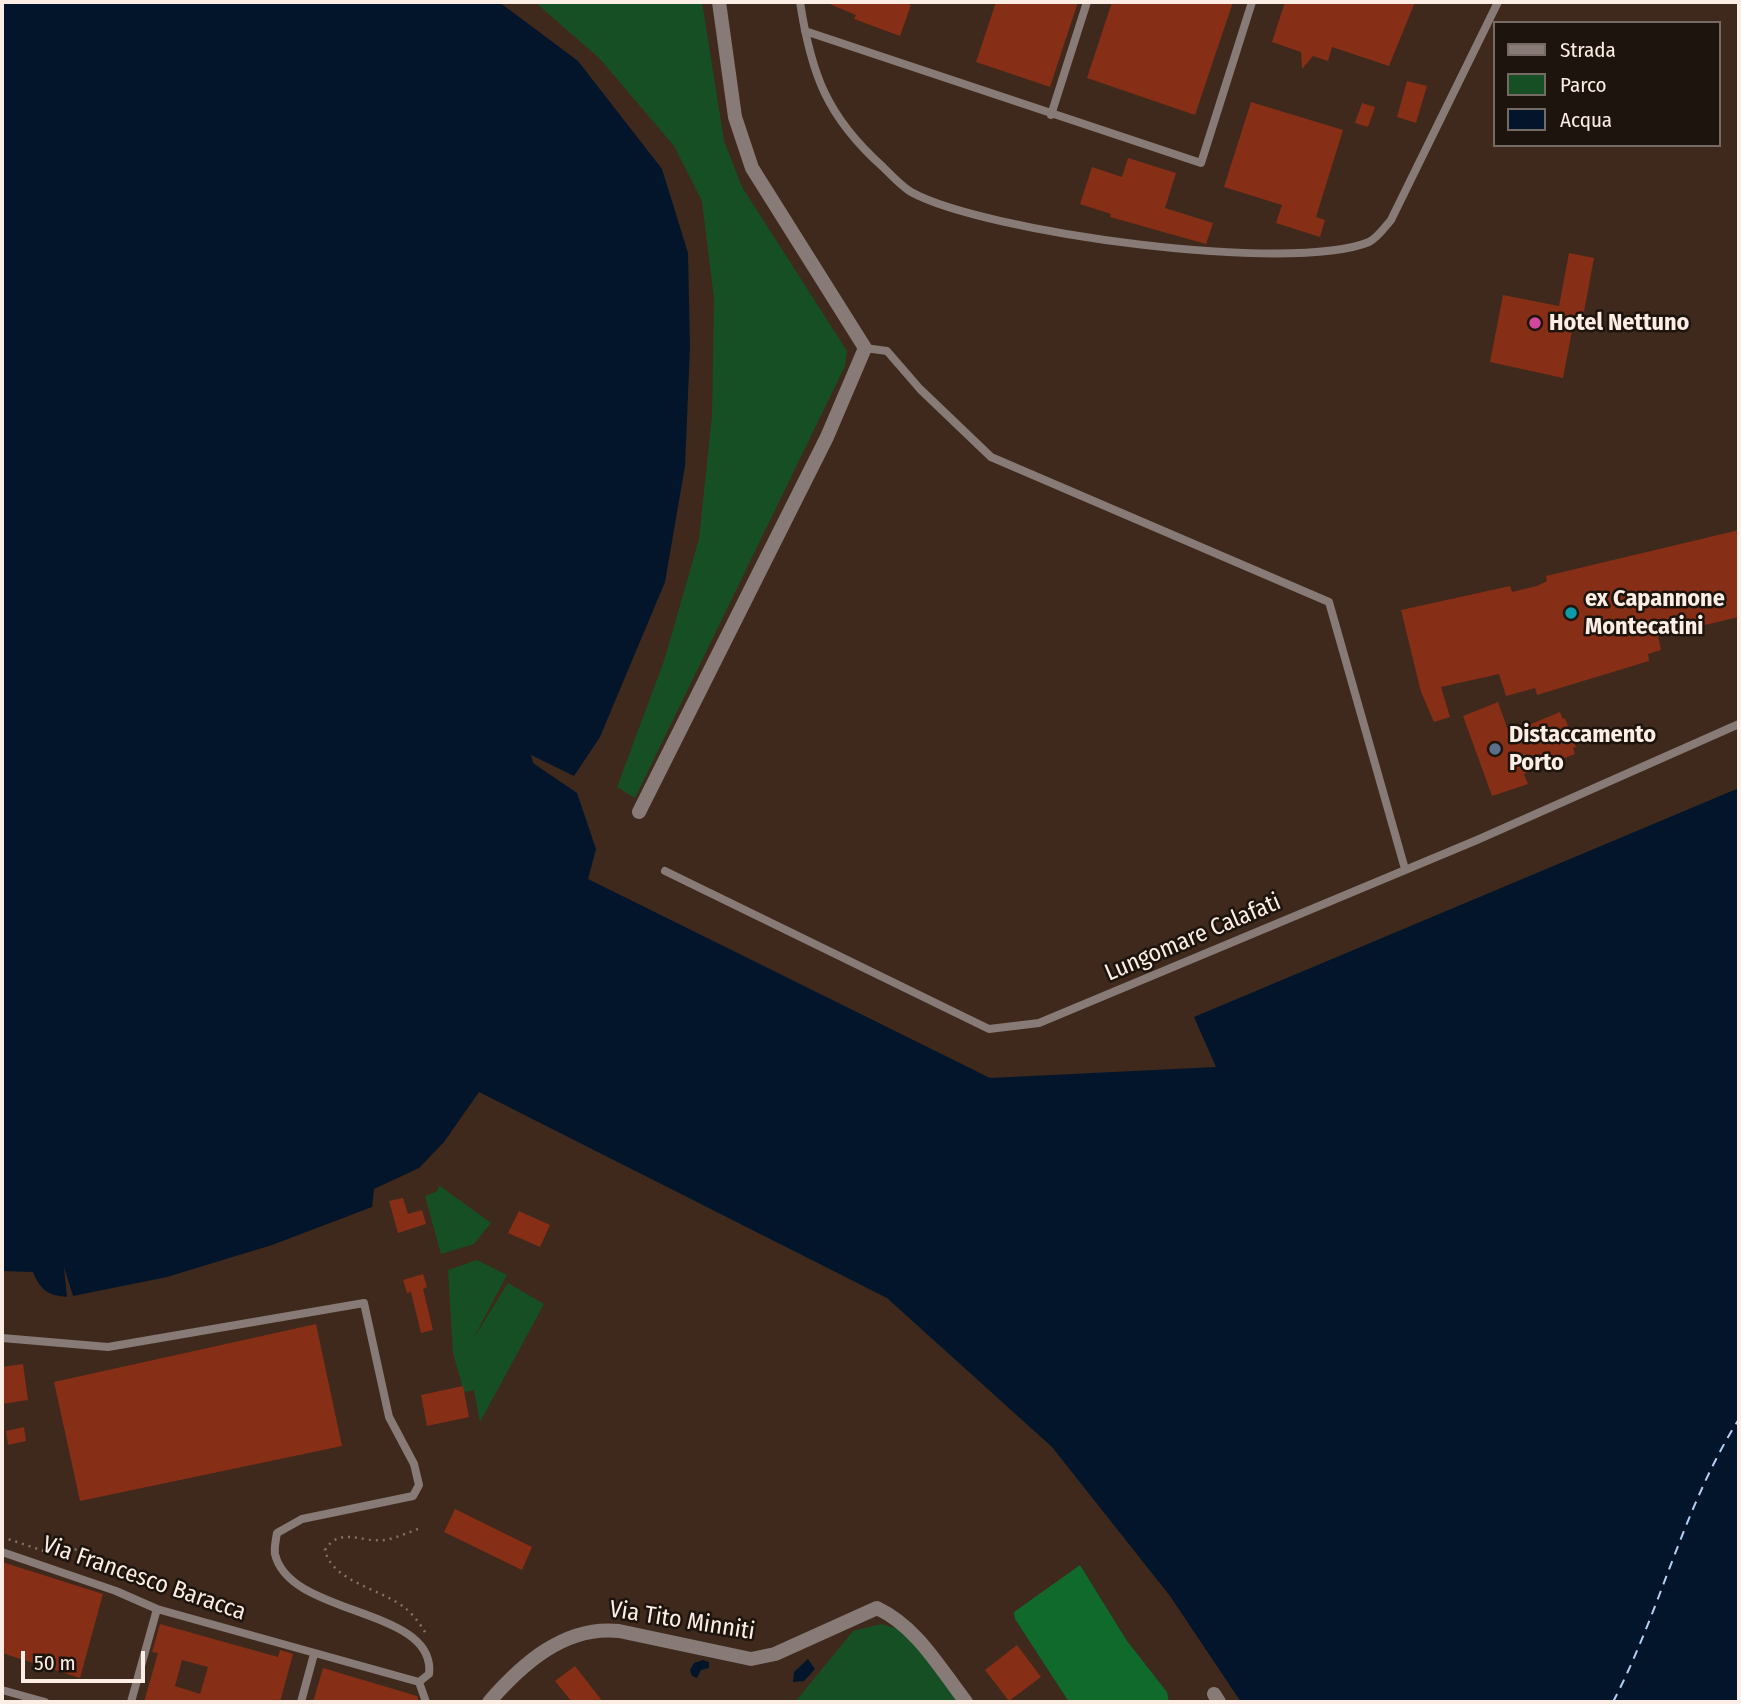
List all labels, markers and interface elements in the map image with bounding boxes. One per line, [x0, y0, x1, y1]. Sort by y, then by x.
legend [1492, 21, 1720, 147]
text: Strada [1560, 37, 1616, 63]
text: Parco [1560, 72, 1607, 98]
text: Acqua [1560, 107, 1612, 133]
place label: Hotel Nettuno [1549, 309, 1689, 337]
marker: Hotel Nettuno [1527, 315, 1543, 331]
place label: ex Capannone Montecatini [1585, 585, 1725, 641]
marker: ex Capannone Montecatini [1563, 605, 1579, 621]
place label: Distaccamento Porto [1509, 721, 1656, 777]
marker: Distaccamento Porto [1487, 741, 1503, 757]
street label: Lungomare Calafati [1101, 888, 1285, 988]
street label: Via Francesco Baracca [38, 1531, 250, 1627]
street label: Via Tito Minniti [607, 1595, 757, 1647]
scale bar [24, 1638, 149, 1682]
text: 50 m [34, 1650, 76, 1676]

